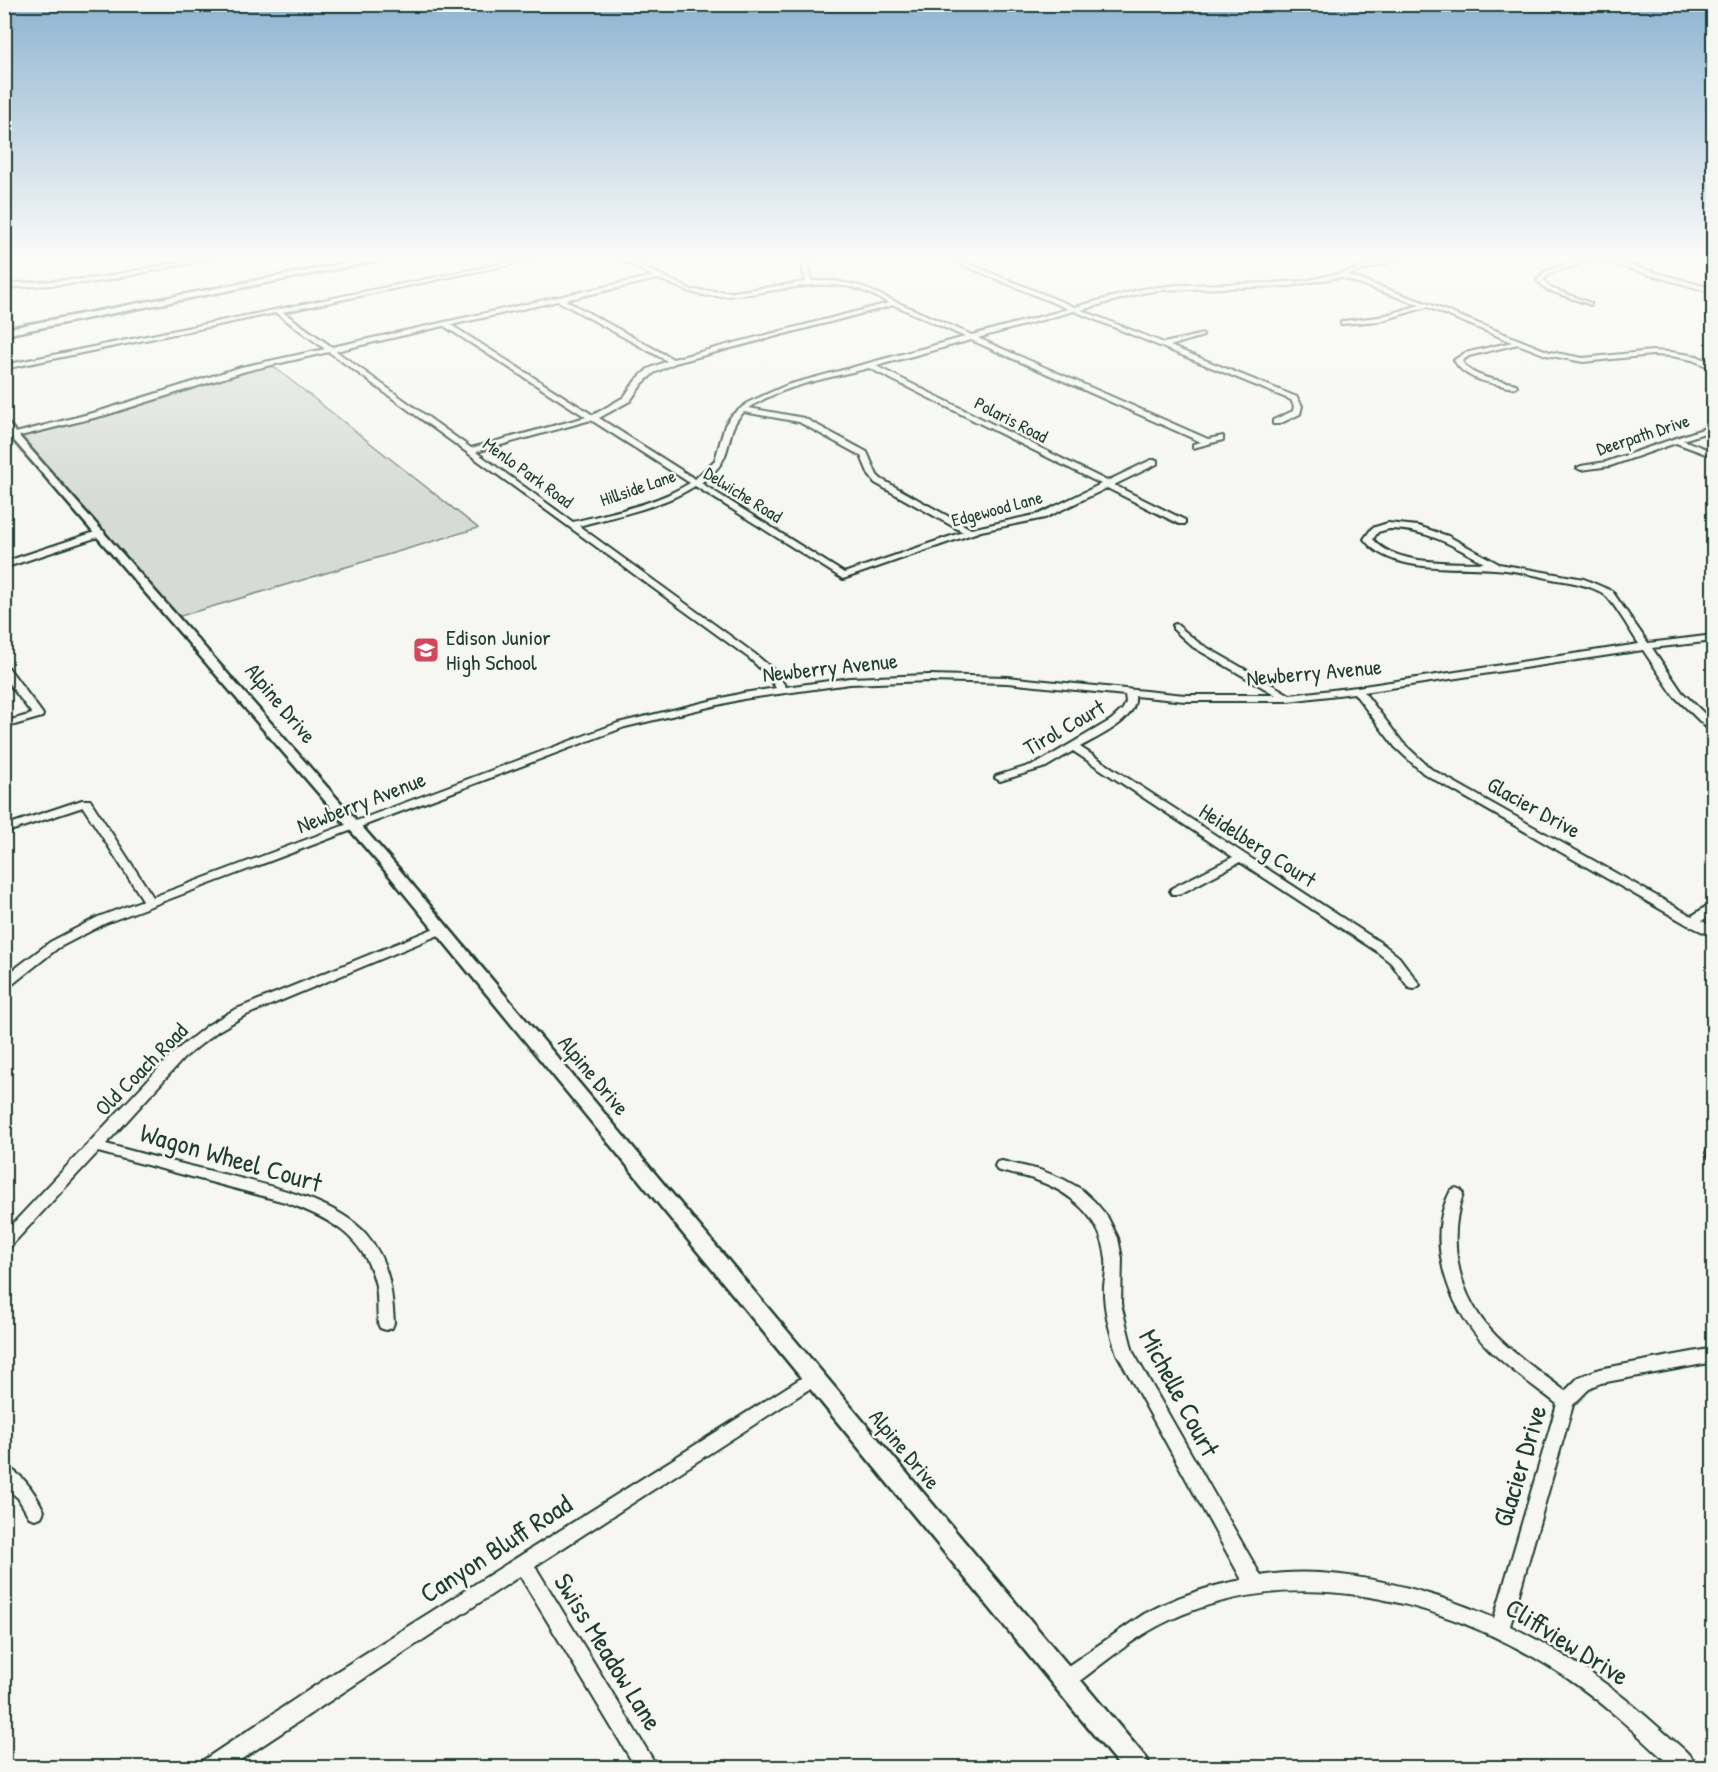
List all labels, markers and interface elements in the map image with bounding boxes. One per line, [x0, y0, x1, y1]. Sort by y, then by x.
street label: Polaris Road [970, 390, 1052, 449]
street label: Deerpath Drive [1593, 408, 1693, 461]
street label: Menlo Park Road [478, 431, 579, 514]
street label: Delwiche Road [699, 461, 787, 529]
street label: Hillside Lane [597, 463, 679, 512]
street label: Edgewood Lane [949, 484, 1045, 533]
place label: Edison Junior High School [446, 622, 551, 677]
school or university icon: Edison Junior High School [411, 635, 441, 665]
street label: Newberry Avenue [761, 645, 899, 689]
street label: Newberry Avenue [1245, 651, 1383, 693]
street label: Alpine Drive [239, 657, 324, 750]
street label: Tirol Court [1018, 691, 1111, 762]
street label: Newberry Avenue [292, 764, 430, 840]
street label: Glacier Drive [1482, 769, 1586, 845]
street label: Heidelberg Court [1194, 796, 1323, 894]
street label: Old Coach Road [88, 1016, 194, 1122]
street label: Alpine Drive [552, 1029, 637, 1122]
street label: Wagon Wheel Court [136, 1114, 327, 1201]
street label: Michelle Court [1131, 1323, 1229, 1463]
street label: Glacier Drive [1483, 1400, 1555, 1531]
street label: Alpine Drive [863, 1403, 948, 1496]
street label: Canyon Bluff Road [412, 1486, 579, 1612]
street label: Swiss Meadow Lane [546, 1566, 672, 1737]
street label: Cliffview Drive [1499, 1589, 1636, 1693]

